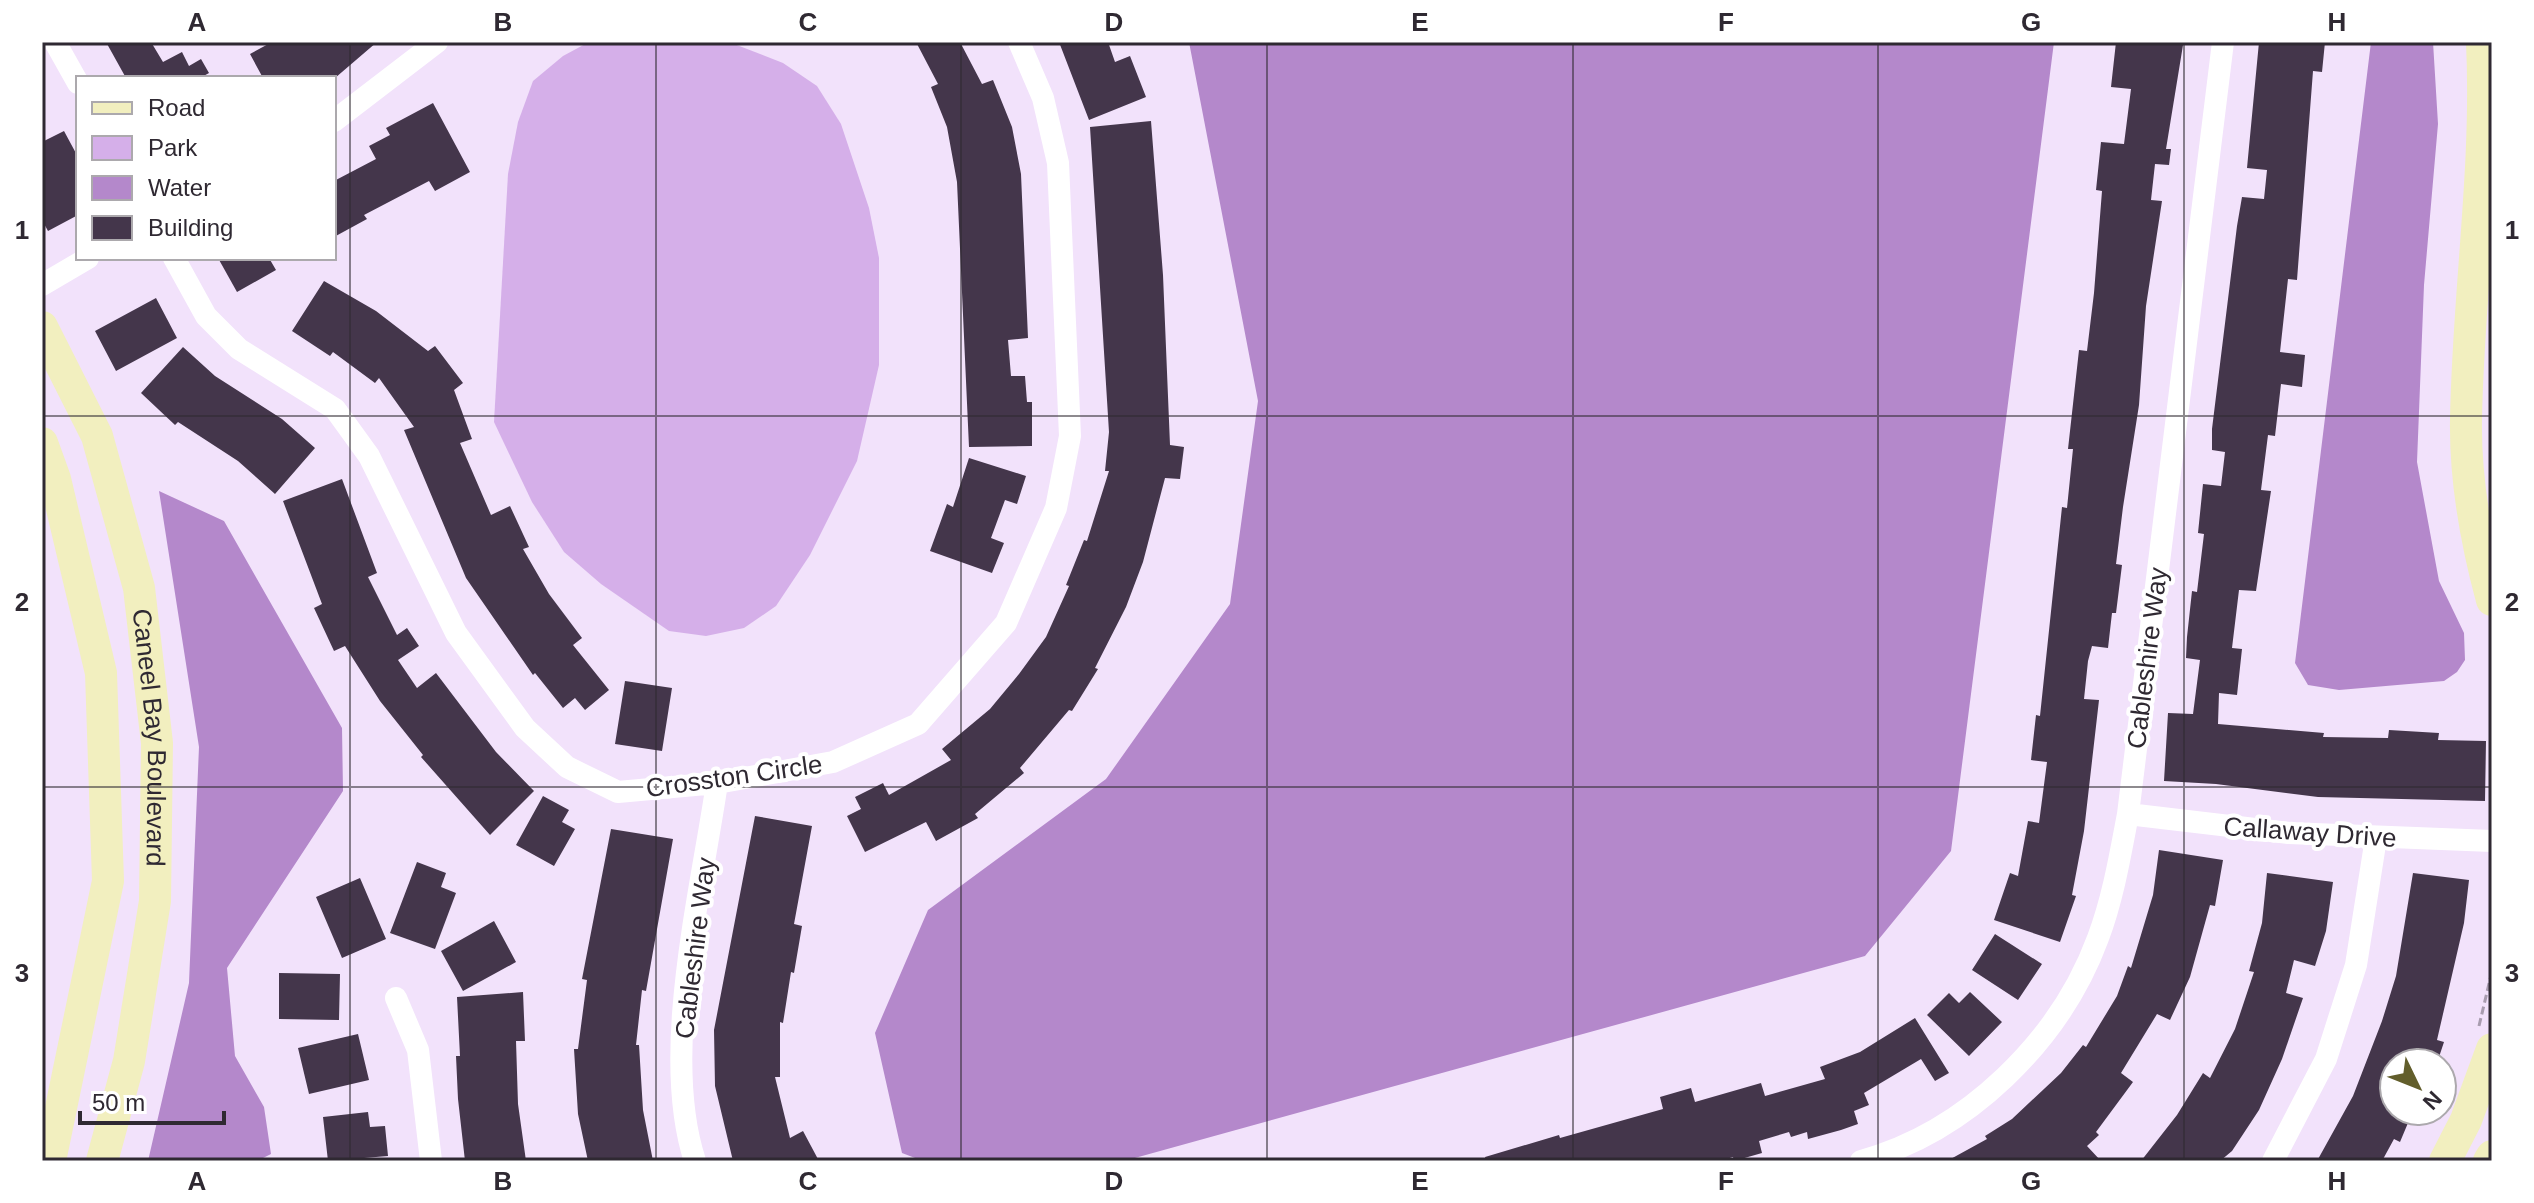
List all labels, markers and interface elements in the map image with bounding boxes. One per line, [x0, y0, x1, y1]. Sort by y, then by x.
text: A [188, 7, 207, 37]
text: B [494, 7, 512, 37]
text: C [799, 7, 818, 37]
text: D [1105, 7, 1123, 37]
text: E [1411, 7, 1429, 37]
text: F [1718, 7, 1734, 37]
text: G [2021, 7, 2041, 37]
text: H [2328, 7, 2346, 37]
legend [76, 76, 336, 260]
text: Road [148, 94, 205, 121]
text: Park [148, 134, 198, 161]
text: Water [148, 174, 211, 201]
text: Building [148, 214, 233, 241]
text: 1 [15, 215, 29, 245]
text: 1 [2505, 215, 2519, 245]
street label: Cableshire Way [2121, 566, 2173, 750]
text: 2 [15, 587, 29, 617]
text: 2 [2505, 587, 2519, 617]
street label: Caneel Bay Boulevard [126, 607, 172, 867]
street label: Crosston Circle [644, 749, 824, 803]
street label: Callaway Drive [2222, 811, 2398, 853]
street label: Cableshire Way [669, 856, 721, 1040]
text: 3 [15, 958, 29, 988]
text: 3 [2505, 958, 2519, 988]
north arrow [2378, 1047, 2458, 1127]
scale bar [80, 1075, 224, 1125]
text: N [2418, 1086, 2447, 1115]
text: 50 m [92, 1089, 145, 1116]
text: A [188, 1166, 207, 1196]
text: B [494, 1166, 512, 1196]
text: C [799, 1166, 818, 1196]
text: D [1105, 1166, 1123, 1196]
text: E [1411, 1166, 1429, 1196]
text: F [1718, 1166, 1734, 1196]
text: G [2021, 1166, 2041, 1196]
text: H [2328, 1166, 2346, 1196]

